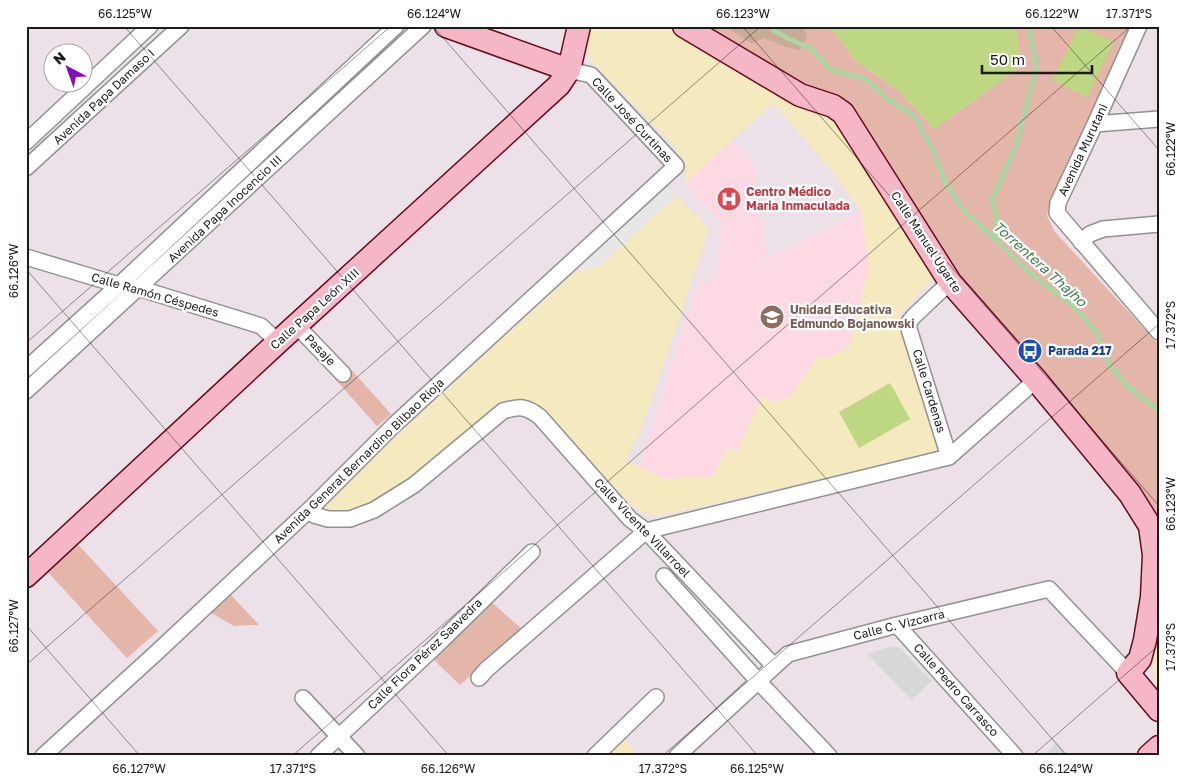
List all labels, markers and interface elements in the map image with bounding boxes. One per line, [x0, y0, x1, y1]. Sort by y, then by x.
text: 66.125°W [98, 6, 153, 21]
text: 66.124°W [407, 6, 461, 21]
text: 66.123°W [716, 6, 771, 21]
text: 66.122°W [1025, 6, 1080, 21]
text: 17.371°S [1106, 6, 1153, 21]
north arrow [42, 42, 92, 92]
scale bar [982, 42, 1092, 74]
street label: Avenida Papa Damaso I [50, 46, 157, 148]
text: N [50, 48, 69, 68]
text: 50 m [990, 50, 1025, 68]
street label: Calle José Curtinas [589, 74, 676, 166]
street label: Avenida Murutani [1055, 101, 1111, 198]
text: 66.122°W [1163, 121, 1178, 176]
street label: Avenida Papa Inocencio III [164, 152, 285, 266]
place label: Centro Médico Maria Inmaculada [746, 184, 850, 213]
hospital icon: Centro Médico Maria Inmaculada [716, 186, 742, 212]
street label: Calle Manuel Ugarte [888, 188, 965, 295]
water label: Torrentera Thajho [990, 217, 1092, 311]
text: 66.126°W [6, 243, 21, 298]
street label: Calle Papa León XIII [267, 265, 362, 353]
street label: Calle Ramón Céspedes [90, 269, 221, 320]
text: 17.372°S [1163, 300, 1178, 349]
place label: Unidad Educativa Edmundo Bojanowski [790, 302, 914, 331]
school or university icon: Unidad Educativa Edmundo Bojanowski [759, 304, 785, 330]
street label: Pasaje [302, 331, 339, 368]
bus stop icon: Parada 217 [1017, 338, 1043, 364]
place label: Parada 217 [1048, 343, 1112, 358]
street label: Calle Cardenas [910, 347, 949, 435]
street label: Avenida General Bernardino Bilbao Rioja [270, 375, 447, 546]
street label: Calle Vicente Villarroel [591, 475, 694, 581]
text: 66.123°W [1163, 476, 1178, 531]
street label: Calle Flora Pérez Saavedra [364, 595, 485, 712]
text: 66.127°W [6, 599, 21, 653]
street label: Calle C. Vizcarra [852, 606, 946, 643]
text: 17.373°S [1163, 622, 1178, 671]
street label: Calle Pedro Carrasco [911, 640, 1002, 739]
text: 66.127°W [112, 761, 166, 776]
text: 17.371°S [270, 761, 317, 776]
text: 66.126°W [421, 761, 476, 776]
text: 17.372°S [639, 761, 688, 776]
text: 66.125°W [730, 761, 785, 776]
text: 66.124°W [1039, 761, 1093, 776]

